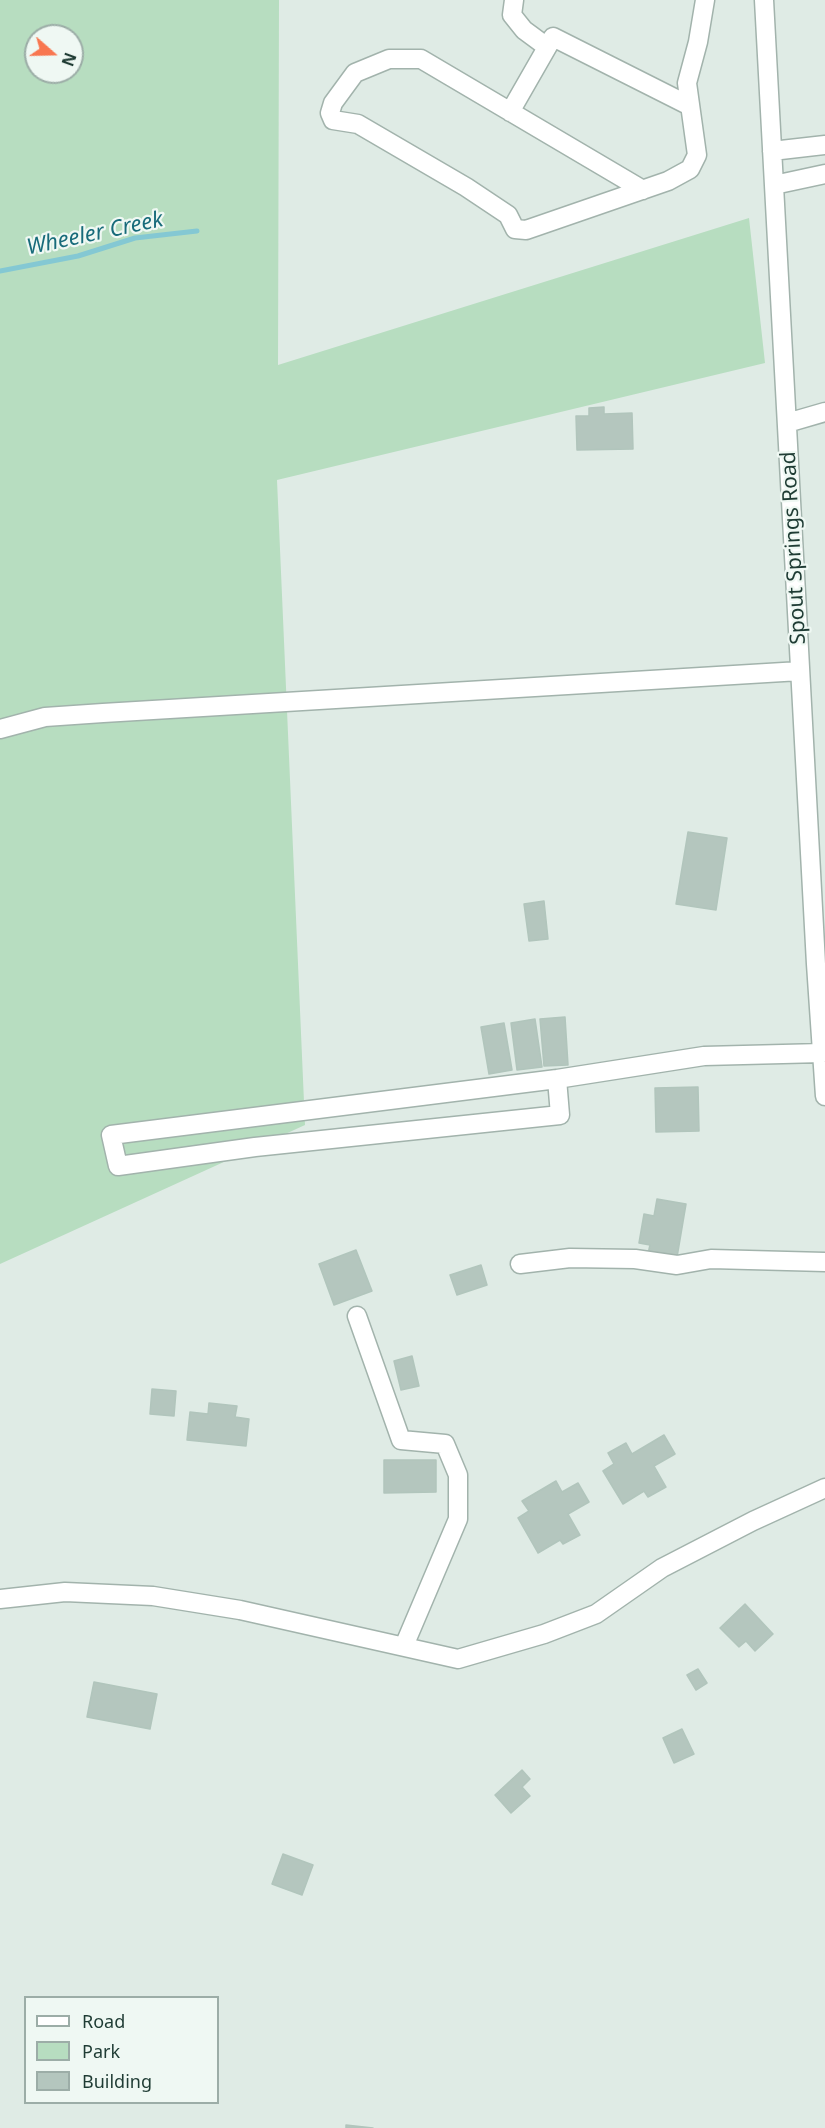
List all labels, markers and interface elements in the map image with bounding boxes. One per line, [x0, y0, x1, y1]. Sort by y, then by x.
north arrow [24, 24, 84, 84]
text: N [56, 50, 82, 69]
water label: Wheeler Creek [24, 207, 166, 261]
street label: Spout Springs Road [776, 451, 812, 645]
legend [24, 1996, 219, 2104]
text: Road [82, 2009, 125, 2033]
text: Park [82, 2039, 120, 2063]
text: Building [82, 2069, 152, 2093]

